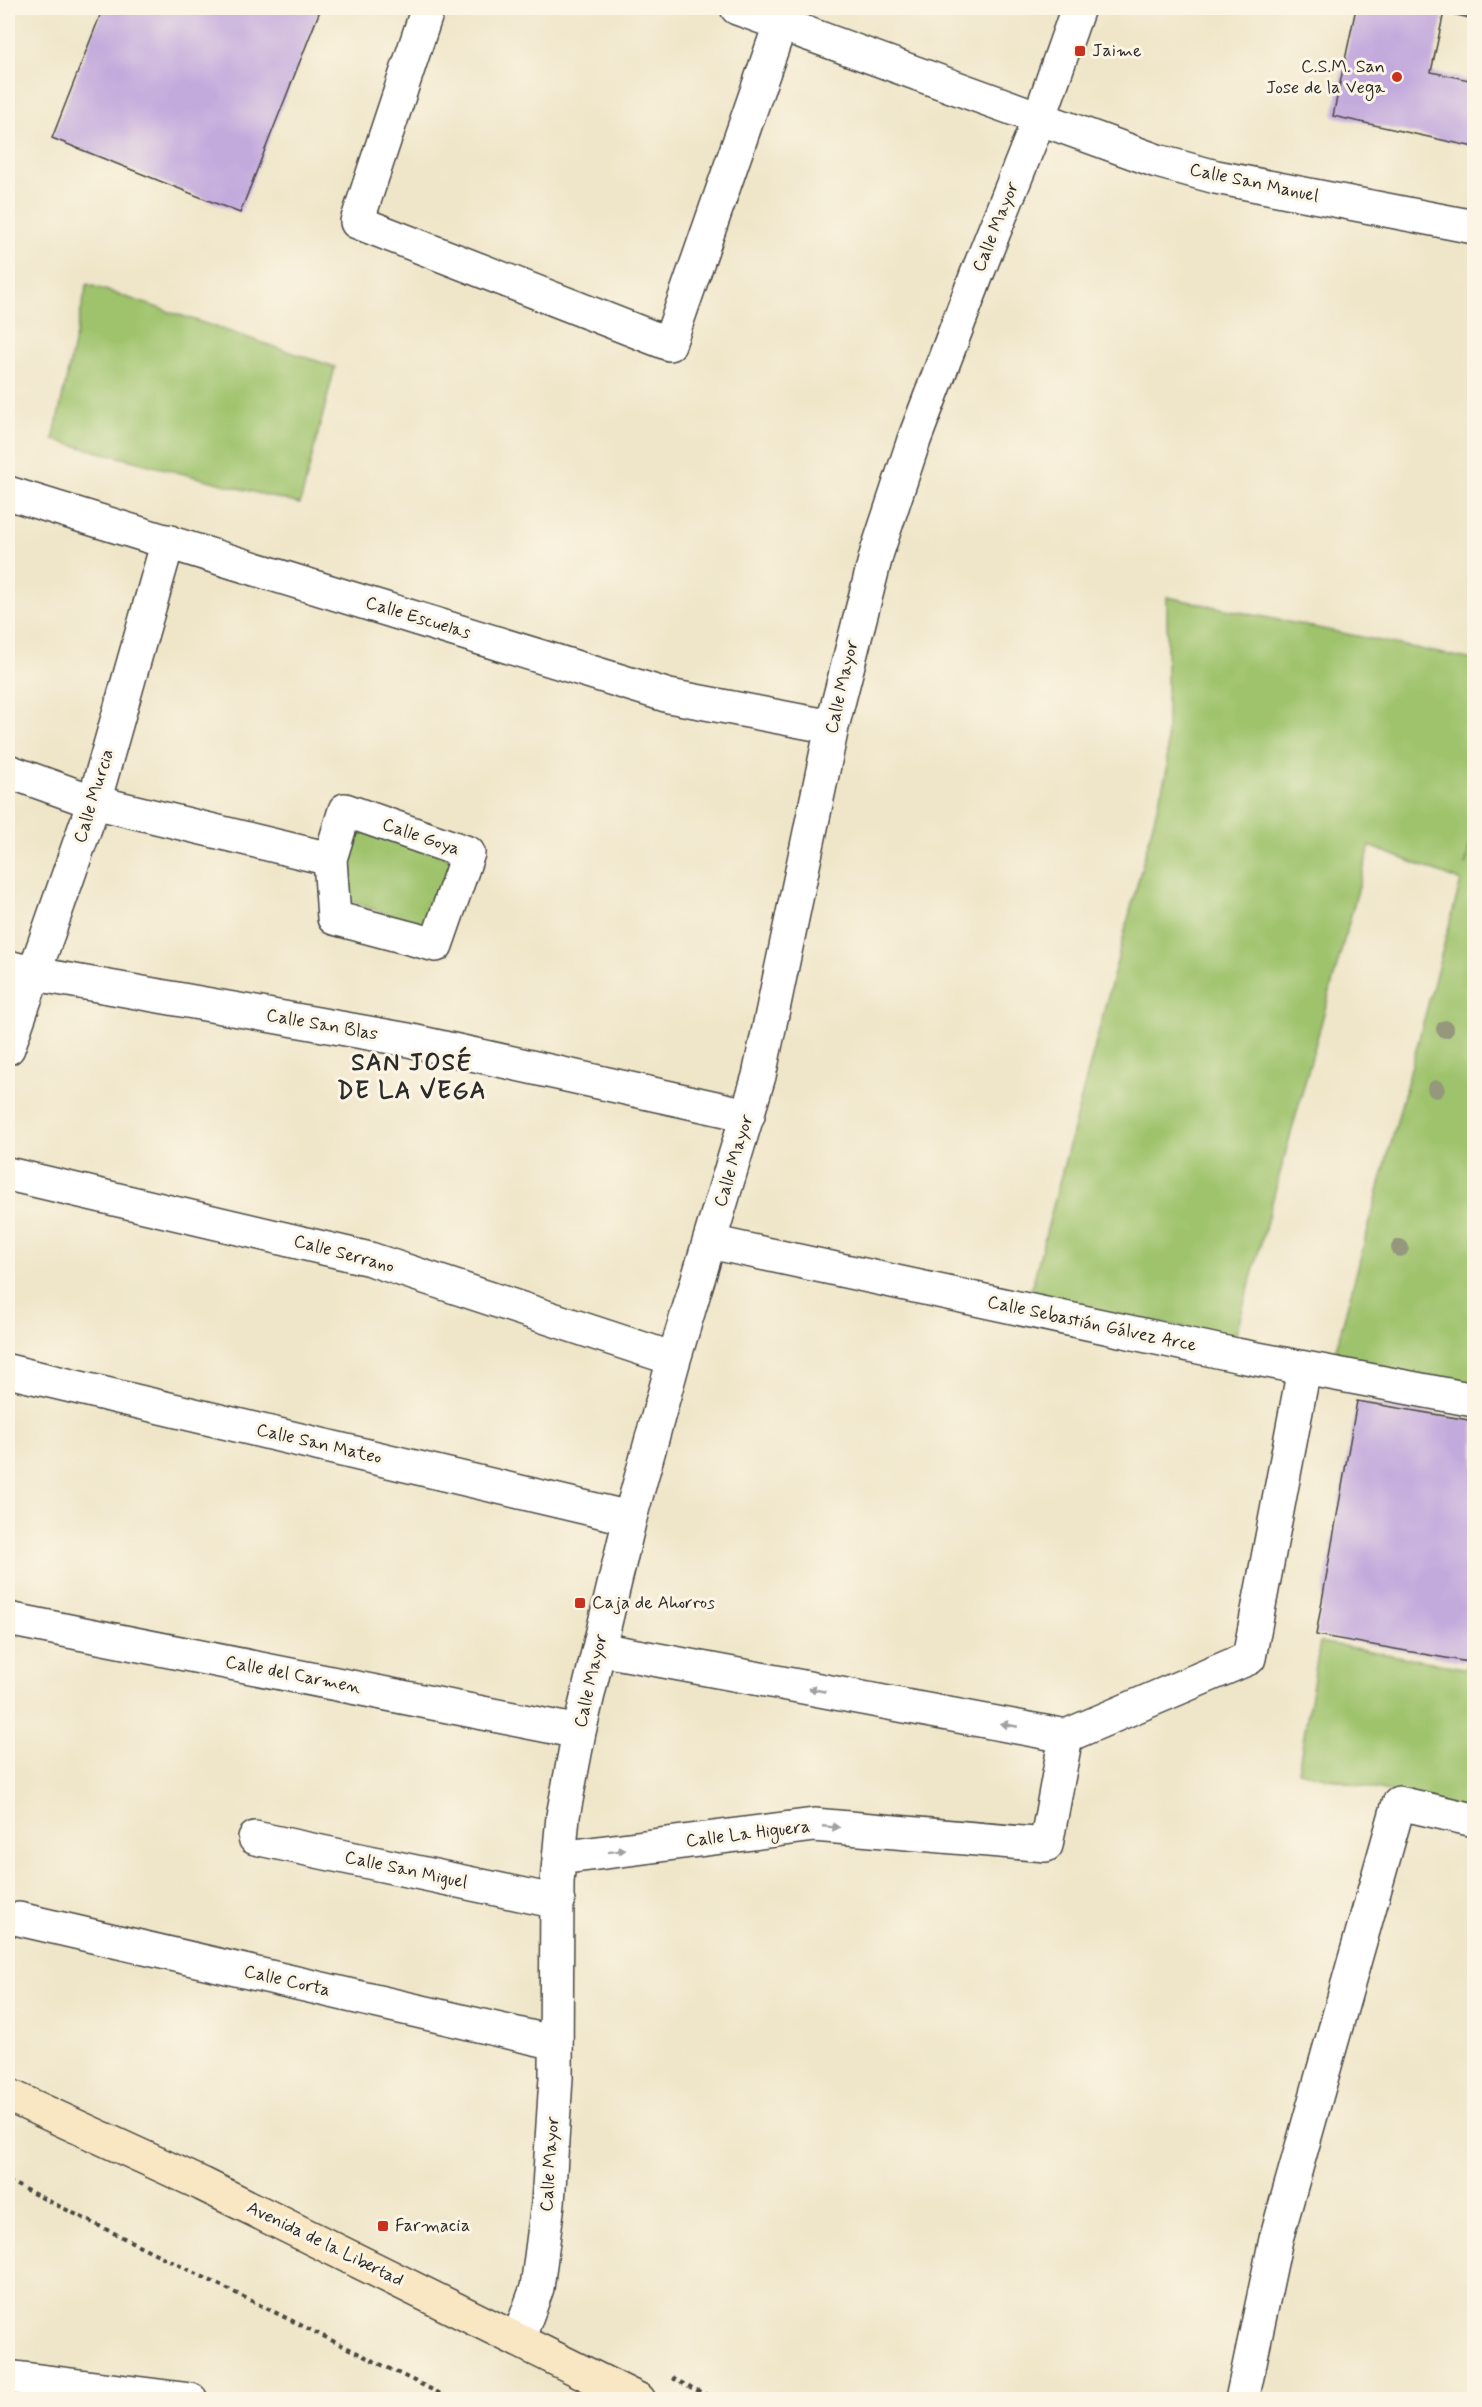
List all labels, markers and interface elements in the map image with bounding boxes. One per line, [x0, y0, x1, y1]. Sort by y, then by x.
place label: Jaime [1092, 39, 1142, 63]
marker: Jaime [1073, 44, 1087, 58]
place label: C.S.M. San Jose de la Vega [1266, 55, 1385, 101]
marker: C.S.M. San Jose de la Vega [1390, 70, 1404, 84]
street label: Calle San Manuel [1187, 158, 1321, 208]
street label: Calle Mayor [967, 178, 1025, 276]
street label: Calle Escuelas [363, 591, 474, 645]
street label: Calle Mayor [820, 637, 865, 736]
street label: Calle Murcia [68, 746, 120, 846]
street label: Calle Goya [379, 812, 463, 862]
street label: Calle San Blas [264, 1003, 380, 1047]
district label: SAN JOSÉ DE LA VEGA [337, 1046, 487, 1107]
street label: Calle Mayor [709, 1111, 760, 1210]
street label: Calle Serrano [291, 1229, 397, 1279]
street label: Calle Sebastián Gálvez Arce [985, 1290, 1199, 1358]
street label: Calle San Mateo [254, 1418, 384, 1470]
place label: Caja de Ahorros [592, 1591, 715, 1615]
marker: Caja de Ahorros [573, 1596, 587, 1610]
street label: Calle Mayor [569, 1631, 614, 1730]
street label: Calle del Carmen [223, 1650, 363, 1700]
one-way arrow [807, 1685, 826, 1694]
one-way arrow [999, 1720, 1018, 1729]
street label: Calle La Higuera [684, 1814, 812, 1855]
one-way arrow [822, 1822, 841, 1831]
street label: Calle San Miguel [342, 1845, 470, 1895]
one-way arrow [607, 1846, 626, 1855]
street label: Calle Corta [241, 1959, 333, 2003]
street label: Calle Mayor [535, 2115, 565, 2212]
street label: Avenida de la Libertad [243, 2196, 407, 2292]
place label: Farmacia [395, 2214, 470, 2238]
marker: Farmacia [376, 2219, 390, 2233]

